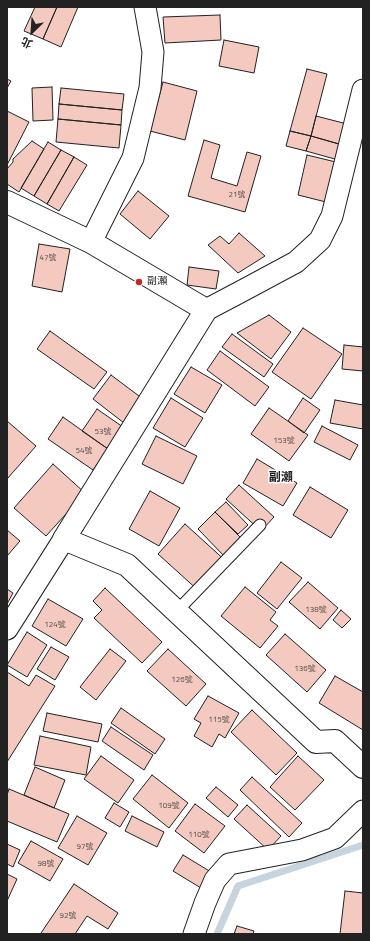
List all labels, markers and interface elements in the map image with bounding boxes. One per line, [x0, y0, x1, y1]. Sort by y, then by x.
north arrow [12, 12, 52, 52]
text: 北 [19, 33, 35, 52]
house number: 21號 [229, 190, 245, 200]
house number: 47號 [40, 253, 56, 263]
place label: 副瀨 [147, 276, 167, 288]
marker: 副瀨 [134, 277, 144, 287]
house number: 53號 [95, 427, 111, 437]
house number: 153號 [273, 436, 295, 446]
house number: 54號 [76, 446, 92, 456]
district label: 副瀨 [269, 471, 293, 485]
house number: 138號 [305, 605, 327, 615]
house number: 124號 [44, 620, 66, 630]
house number: 136號 [294, 664, 316, 674]
house number: 126號 [171, 675, 193, 685]
house number: 115號 [208, 715, 230, 725]
house number: 109號 [158, 801, 180, 811]
house number: 110號 [188, 830, 210, 840]
house number: 97號 [77, 842, 93, 852]
house number: 98號 [38, 859, 54, 869]
house number: 92號 [60, 911, 76, 921]

